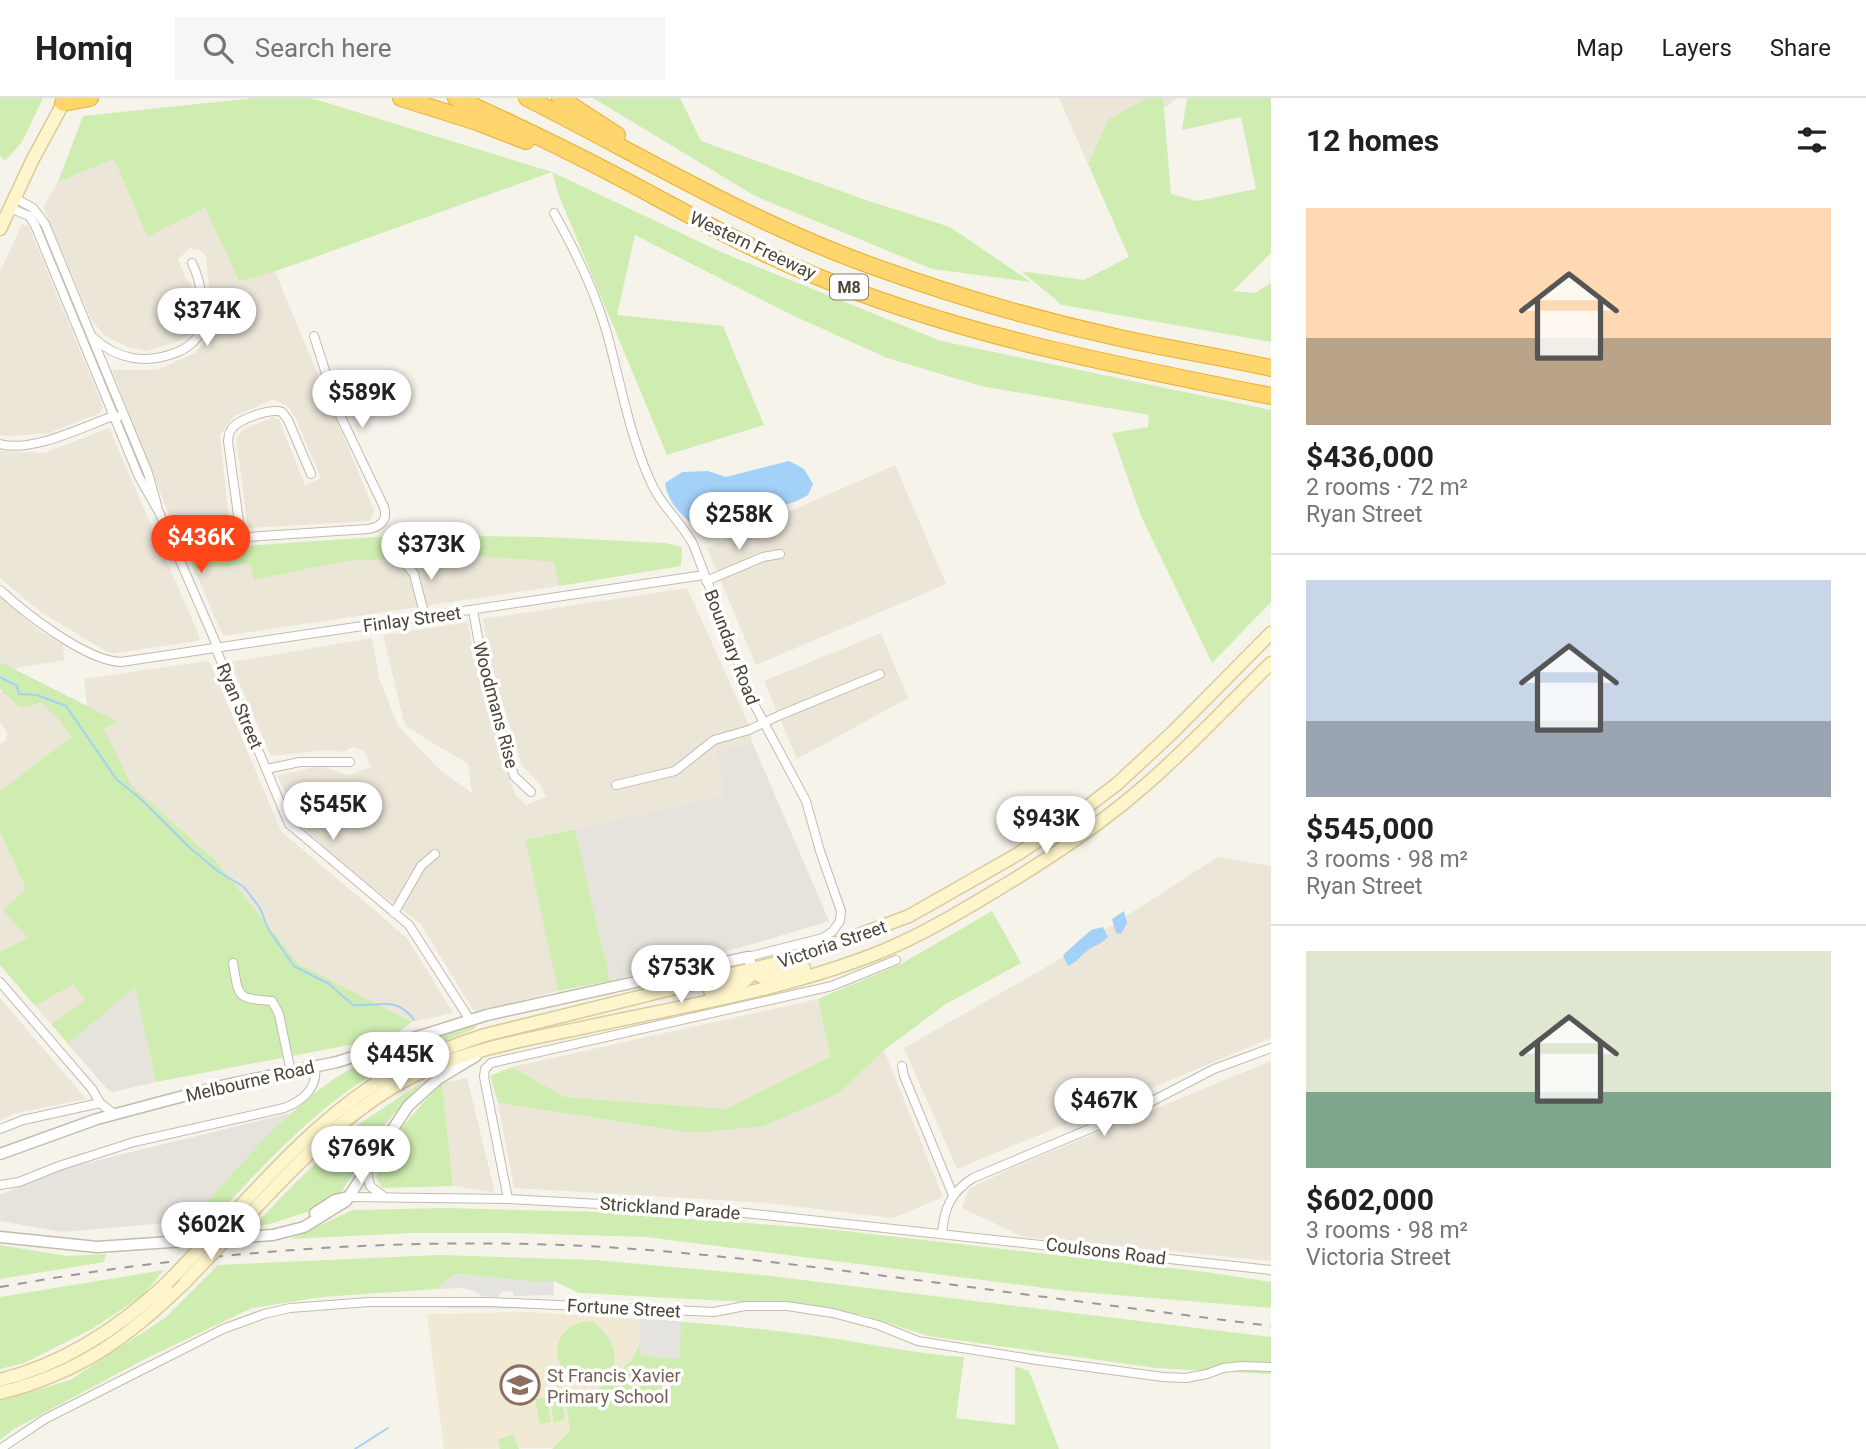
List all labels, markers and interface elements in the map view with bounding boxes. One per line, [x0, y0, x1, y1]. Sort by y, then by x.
search box [175, 17, 665, 80]
text: Homiq [35, 29, 133, 68]
icon: search [199, 29, 237, 67]
text: Search here [255, 33, 392, 63]
text: Map [1576, 34, 1624, 62]
text: Layers [1662, 34, 1732, 62]
text: Share [1770, 34, 1831, 62]
icon: filters [1793, 121, 1831, 159]
text: 12 homes [1306, 123, 1439, 158]
street label: Western Freeway [687, 207, 820, 284]
icon: home [1506, 253, 1632, 379]
road number: M8 [830, 274, 868, 300]
pin: $374K [158, 288, 256, 348]
text: $374K [173, 297, 241, 324]
pin: $589K [313, 370, 411, 430]
text: $589K [328, 379, 396, 406]
text: $436,000 [1306, 439, 1434, 474]
text: 2 rooms · 72 m² [1306, 474, 1468, 501]
pin: $258K [690, 492, 788, 552]
text: $258K [705, 501, 773, 528]
text: Ryan Street [1306, 501, 1422, 528]
pin: $436K [152, 516, 250, 575]
pin: $373K [382, 522, 480, 582]
text: $436K [167, 524, 235, 551]
text: $373K [397, 531, 465, 558]
street label: Boundary Road [700, 586, 764, 708]
street label: Finlay Street [362, 602, 462, 636]
icon: home [1506, 625, 1632, 751]
street label: Woodmans Rise [469, 640, 523, 770]
street label: Ryan Street [213, 660, 268, 752]
pin: $545K [284, 782, 382, 842]
text: $545K [299, 791, 367, 818]
pin: $943K [997, 796, 1095, 856]
text: $943K [1012, 805, 1080, 832]
text: $545,000 [1306, 811, 1434, 846]
text: 3 rooms · 98 m² [1306, 846, 1468, 873]
text: Ryan Street [1306, 873, 1422, 900]
street label: Victoria Street [775, 916, 889, 972]
pin: $753K [632, 946, 730, 1005]
text: $753K [647, 954, 715, 981]
icon: home [1506, 996, 1632, 1122]
pin: $445K [351, 1032, 449, 1092]
text: $445K [366, 1041, 434, 1068]
street label: Melbourne Road [184, 1056, 316, 1106]
pin: $467K [1055, 1079, 1153, 1138]
text: $467K [1070, 1087, 1138, 1114]
pin: $769K [312, 1126, 410, 1186]
text: $769K [327, 1135, 395, 1162]
text: $602,000 [1306, 1182, 1434, 1217]
street label: Strickland Parade [599, 1193, 741, 1223]
pin: $602K [162, 1202, 260, 1262]
text: $602K [177, 1211, 245, 1238]
text: 3 rooms · 98 m² [1306, 1217, 1468, 1244]
street label: Coulsons Road [1045, 1233, 1167, 1269]
text: Victoria Street [1306, 1244, 1451, 1271]
street label: Fortune Street [567, 1295, 681, 1321]
school or university icon: St Francis Xavier Primary School [499, 1364, 541, 1406]
place label: St Francis Xavier Primary School [547, 1365, 680, 1407]

